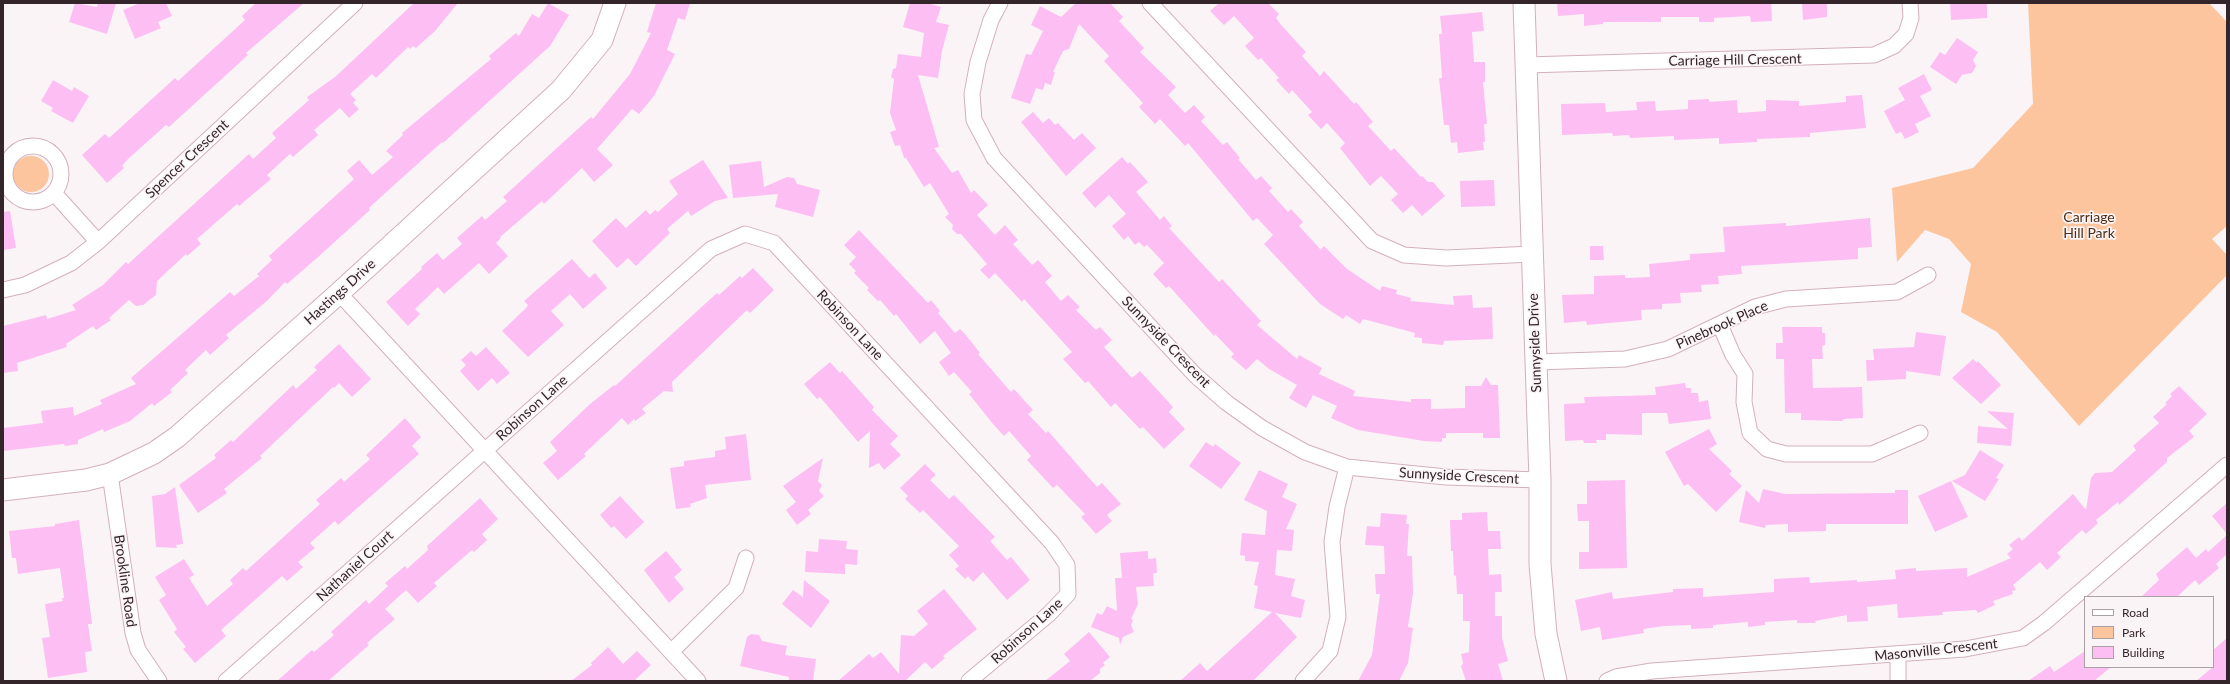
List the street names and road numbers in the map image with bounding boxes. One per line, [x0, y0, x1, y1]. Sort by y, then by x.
street label: Carriage Hill Crescent [1668, 50, 1802, 70]
street label: Spencer Crescent [142, 116, 232, 202]
street label: Hastings Drive [301, 256, 379, 328]
street label: Robinson Lane [813, 286, 887, 364]
street label: Sunnyside Crescent [1118, 293, 1214, 391]
street label: Sunnyside Drive [1525, 293, 1545, 393]
street label: Pinebrook Place [1673, 297, 1771, 353]
street label: Robinson Lane [493, 372, 571, 444]
street label: Sunnyside Crescent [1398, 464, 1520, 488]
street label: Nathaniel Court [313, 527, 397, 605]
street label: Brookline Road [110, 534, 140, 628]
street label: Robinson Lane [988, 595, 1066, 667]
street label: Masonville Crescent [1874, 635, 1998, 665]

